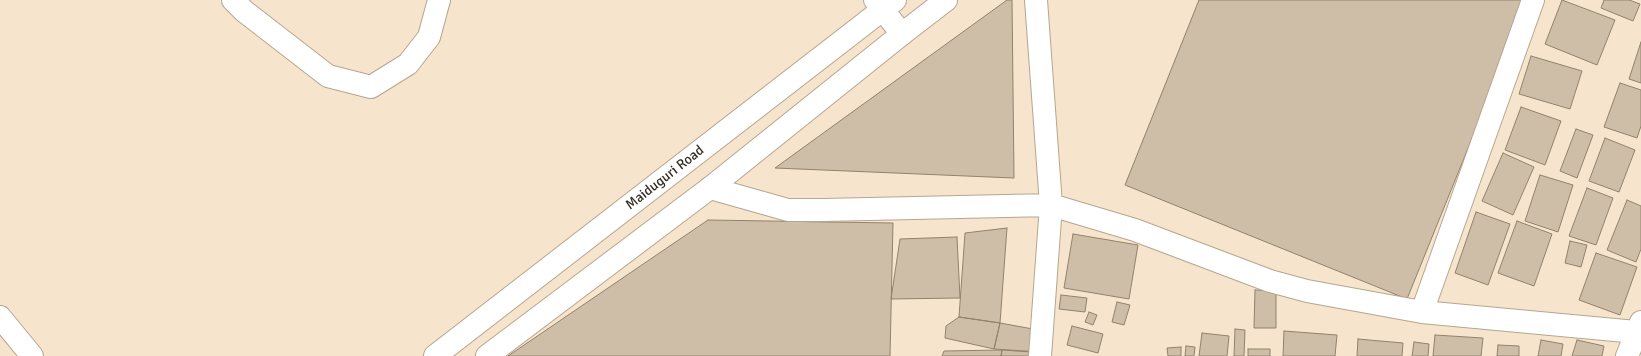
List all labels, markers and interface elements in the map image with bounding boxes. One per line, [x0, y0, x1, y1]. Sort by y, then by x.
street label: Maiduguri Road [623, 142, 707, 214]

